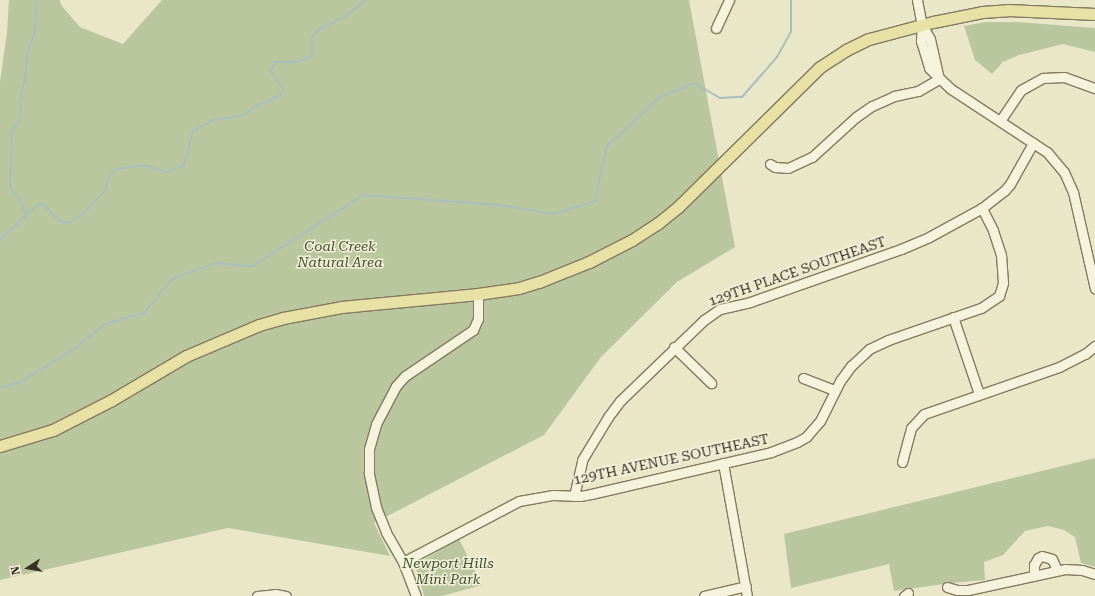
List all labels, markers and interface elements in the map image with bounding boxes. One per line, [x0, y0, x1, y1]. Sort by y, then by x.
street label: 129TH PLACE SOUTHEAST [706, 233, 888, 309]
park label: Coal Creek Natural Area [297, 238, 383, 270]
street label: 129TH AVENUE SOUTHEAST [572, 430, 770, 488]
north arrow [8, 548, 48, 588]
park label: Newport Hills Mini Park [402, 555, 494, 588]
text: N [9, 565, 23, 576]

